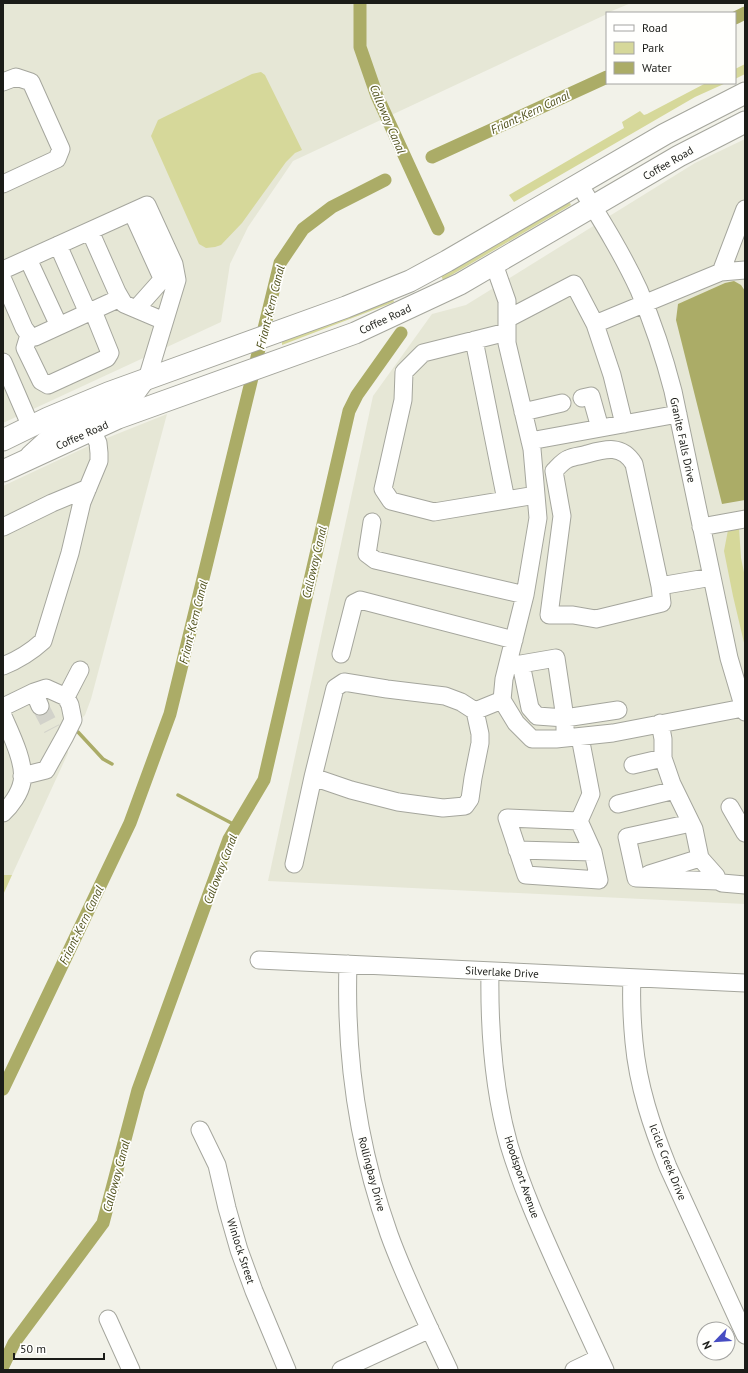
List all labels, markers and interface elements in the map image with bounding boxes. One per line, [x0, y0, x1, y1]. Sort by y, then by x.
legend [606, 12, 736, 84]
text: Road [642, 20, 667, 35]
text: Park [642, 40, 664, 55]
text: Water [642, 60, 672, 75]
water label: Calloway Canal [367, 82, 410, 157]
water label: Friant-Kern Canal [488, 87, 573, 137]
street label: Coffee Road [640, 143, 696, 183]
water label: Friant-Kern Canal [252, 263, 288, 350]
street label: Coffee Road [357, 301, 413, 337]
street label: Granite Falls Drive [667, 396, 699, 484]
street label: Coffee Road [54, 417, 110, 453]
water label: Calloway Canal [298, 524, 330, 600]
water label: Friant-Kern Canal [175, 578, 211, 665]
water label: Calloway Canal [200, 831, 240, 906]
water label: Friant-Kern Canal [55, 883, 107, 967]
street label: Silverlake Drive [465, 963, 539, 981]
street label: Icicle Creek Drive [646, 1122, 690, 1203]
street label: Hoodsport Avenue [501, 1134, 543, 1220]
street label: Rollingbay Drive [355, 1135, 389, 1213]
water label: Calloway Canal [99, 1138, 133, 1214]
street label: Winlock Street [224, 1216, 258, 1286]
north arrow [696, 1321, 736, 1361]
scale bar [14, 1335, 104, 1361]
text: N [699, 1339, 715, 1351]
text: 50 m [20, 1341, 46, 1356]

